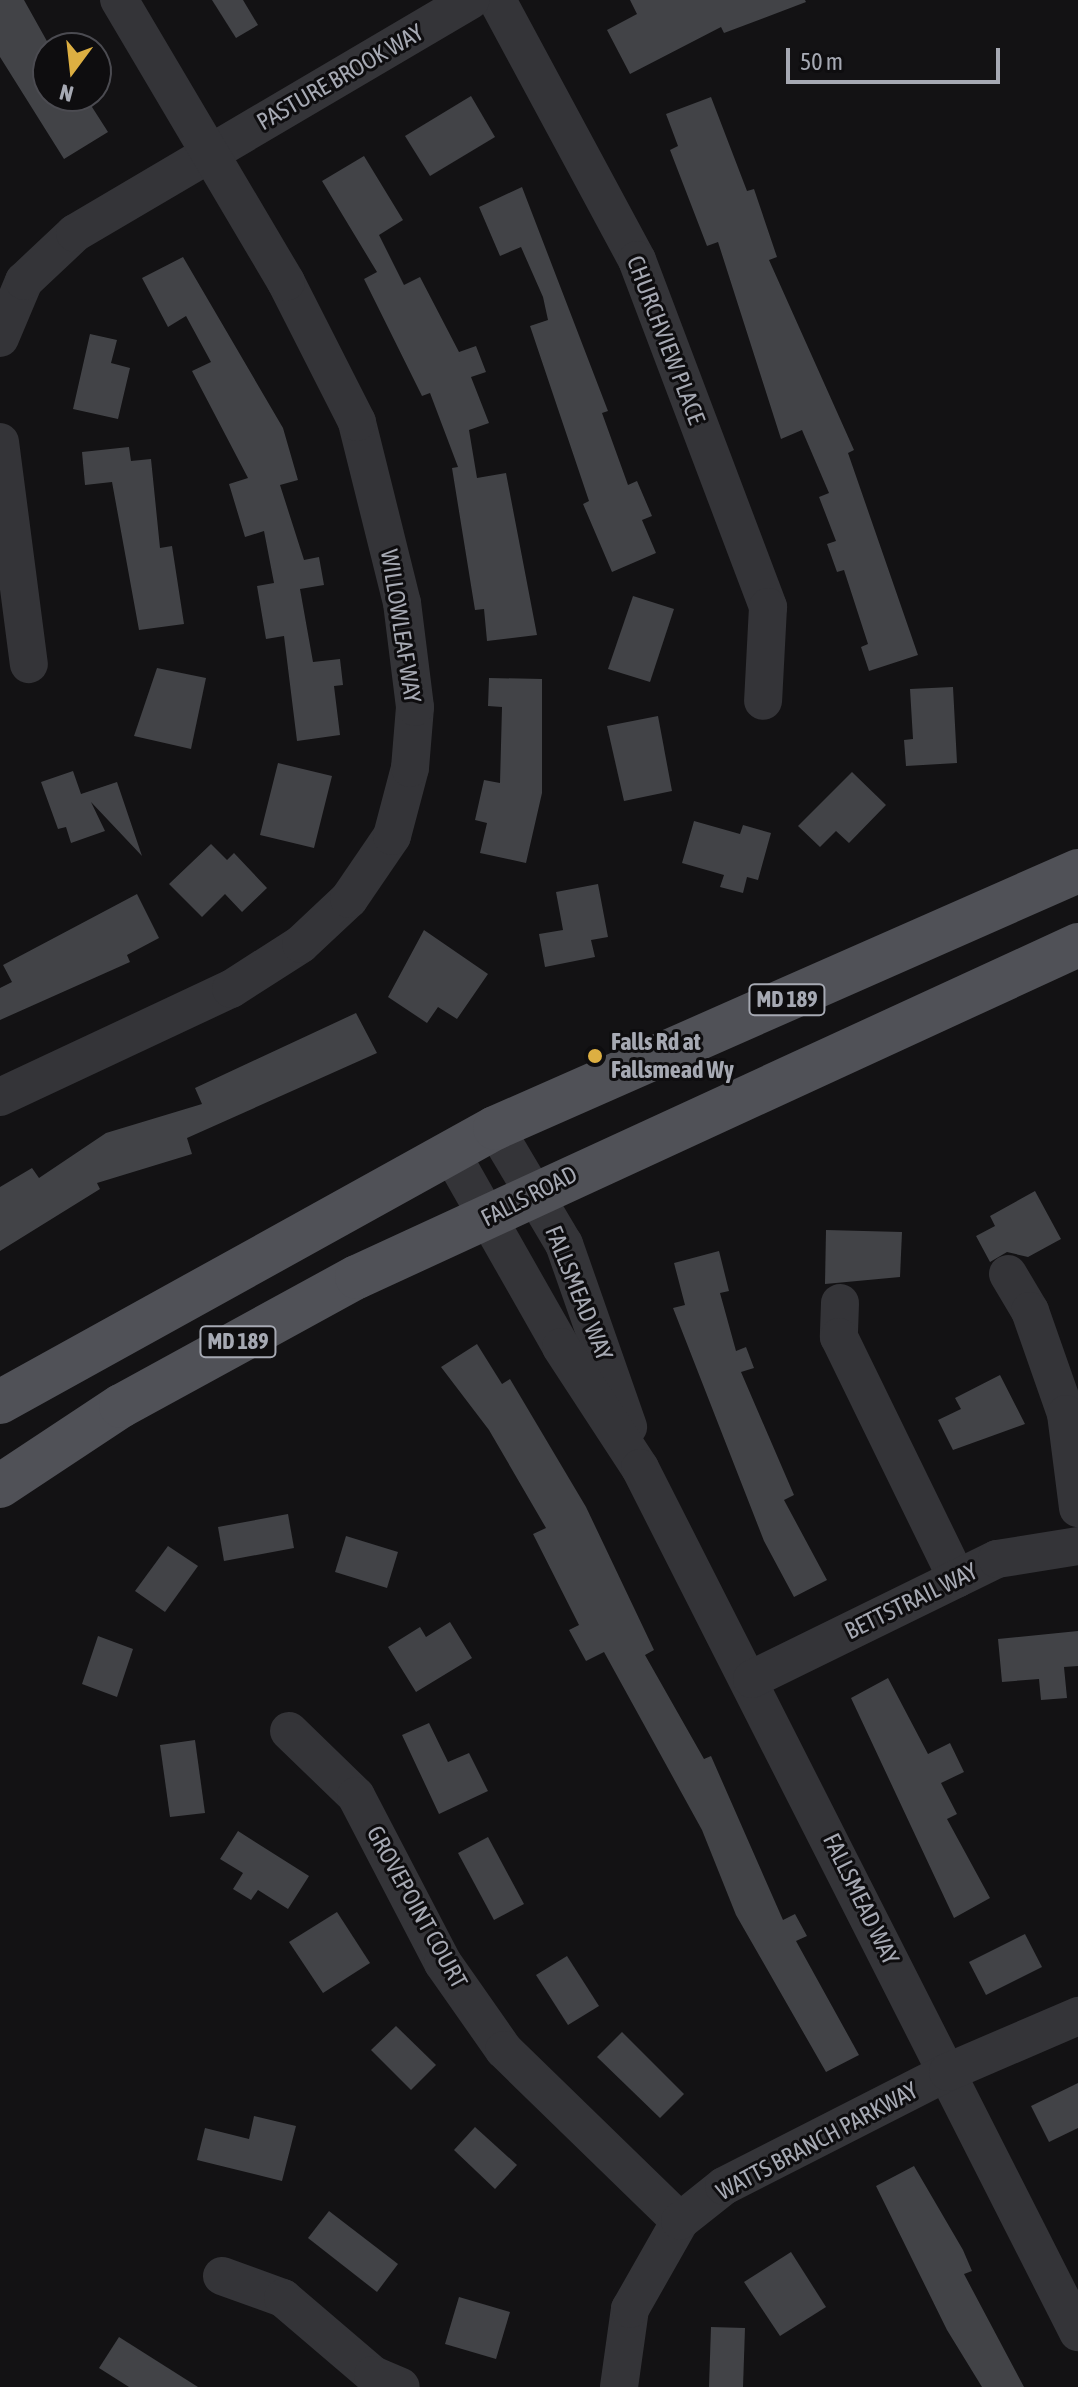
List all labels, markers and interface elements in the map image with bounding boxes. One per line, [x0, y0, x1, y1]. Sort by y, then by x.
street label: PASTURE BROOK WAY [252, 18, 428, 136]
north arrow [32, 32, 112, 112]
scale bar [790, 32, 1004, 82]
text: 50 m [800, 48, 843, 75]
text: N [57, 79, 76, 107]
street label: CHURCHVIEW PLACE [621, 252, 711, 428]
street label: WILLOWLEAF WAY [375, 547, 427, 705]
road number: MD 189 [747, 982, 827, 1018]
place label: Falls Rd at Fallsmead Wy [611, 1028, 734, 1084]
marker: Falls Rd at Fallsmead Wy [586, 1047, 604, 1065]
street label: FALLS ROAD [476, 1160, 582, 1232]
street label: FALLSMEAD WAY [539, 1222, 619, 1364]
road number: MD 189 [198, 1324, 278, 1360]
street label: BETTSTRAIL WAY [840, 1557, 982, 1645]
street label: GROVEPOINT COURT [360, 1821, 474, 1993]
street label: FALLSMEAD WAY [817, 1829, 905, 1969]
street label: WATTS BRANCH PARKWAY [711, 2076, 923, 2206]

